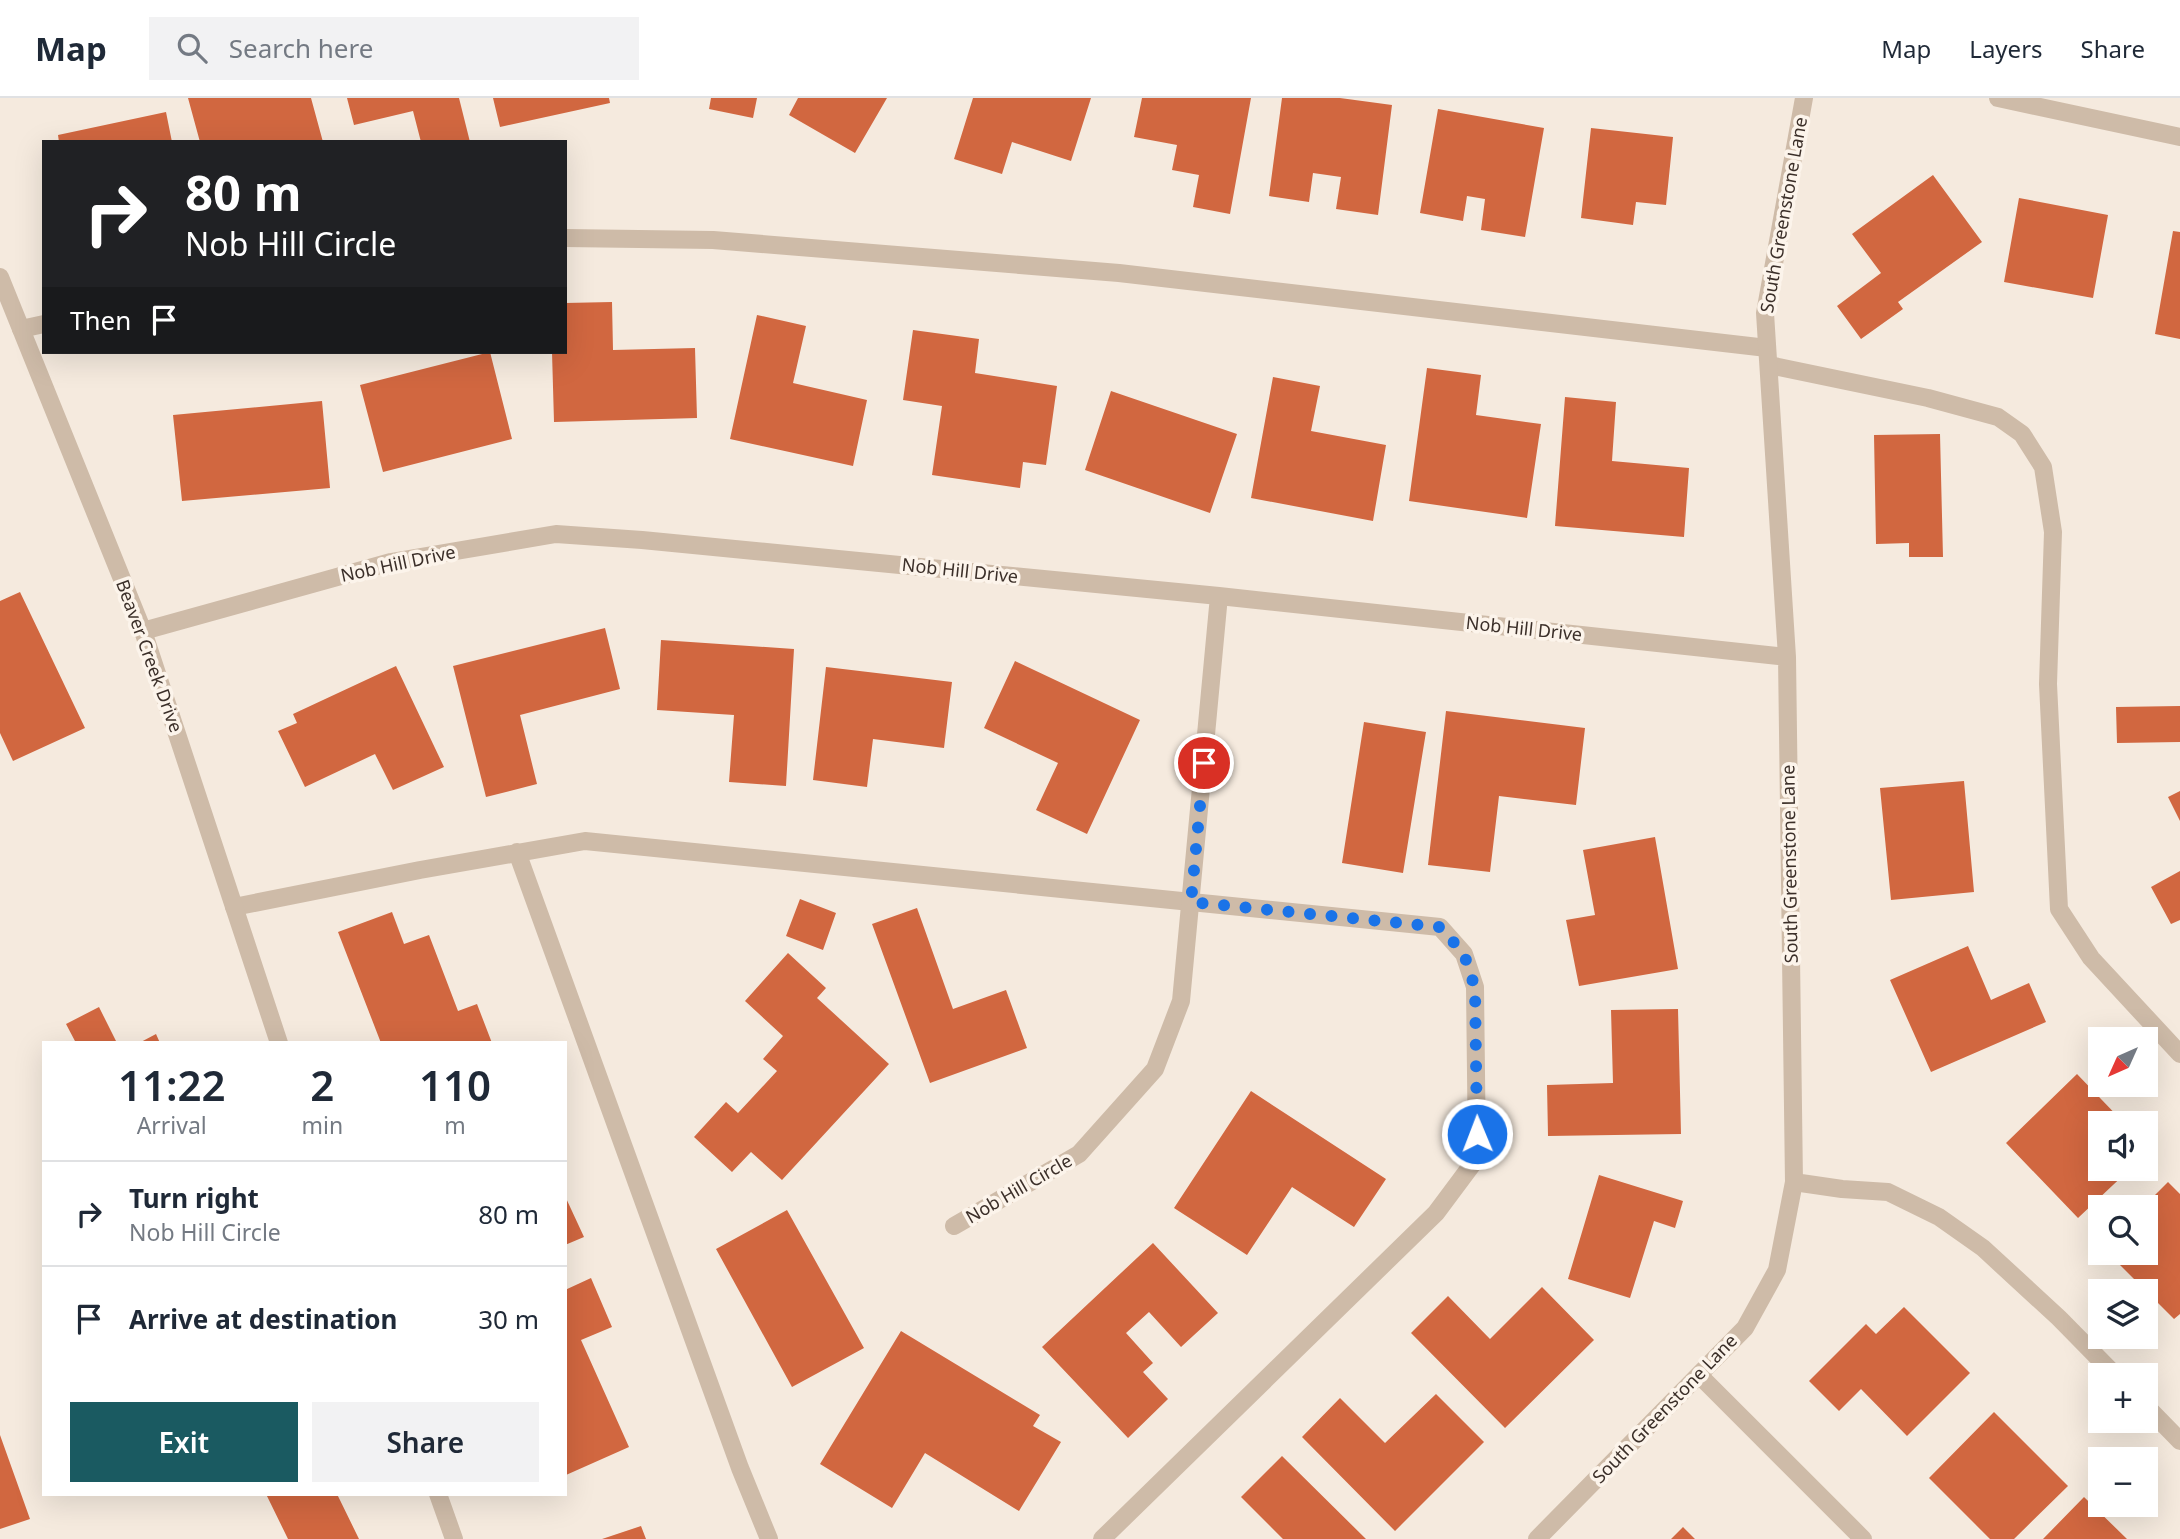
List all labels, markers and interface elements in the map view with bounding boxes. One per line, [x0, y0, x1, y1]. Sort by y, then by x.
search box [149, 17, 639, 80]
text: Map [35, 26, 107, 71]
icon: search [173, 29, 211, 67]
text: Search here [229, 30, 373, 66]
text: Map [1881, 32, 1931, 65]
text: Layers [1969, 32, 2043, 65]
text: Share [2081, 32, 2145, 65]
street label: South Greenstone Lane [1754, 115, 1812, 315]
text: 80 m [185, 159, 302, 225]
icon: right [70, 168, 161, 259]
text: Nob Hill Circle [185, 222, 396, 265]
icon: arrive [145, 301, 183, 339]
text: Then [70, 302, 131, 338]
street label: Nob Hill Drive [338, 539, 457, 587]
street label: Nob Hill Drive [901, 552, 1019, 588]
street label: Beaver Creek Drive [111, 576, 189, 735]
street label: Nob Hill Drive [1465, 610, 1583, 646]
pin [1174, 733, 1234, 793]
icon: arrive [1185, 744, 1223, 782]
street label: South Greenstone Lane [1775, 765, 1803, 964]
north arrow [2088, 1027, 2158, 1097]
map controls [2088, 1027, 2158, 1517]
text: 11:22 [118, 1056, 226, 1113]
text: 2 [310, 1056, 334, 1113]
text: 110 [419, 1056, 491, 1113]
position arrow [1440, 1097, 1514, 1171]
text: Arrival [137, 1109, 207, 1141]
text: min [301, 1109, 343, 1141]
text: m [444, 1109, 466, 1141]
button: sound [2088, 1111, 2158, 1181]
street label: Nob Hill Circle [961, 1148, 1076, 1228]
text: Turn right [129, 1180, 259, 1216]
icon: right [70, 1195, 108, 1233]
button: search [2088, 1195, 2158, 1265]
text: 80 m [478, 1196, 539, 1232]
text: Nob Hill Circle [129, 1216, 281, 1248]
button: layers [2088, 1279, 2158, 1349]
icon: arrive [70, 1300, 108, 1338]
text: Arrive at destination [129, 1301, 398, 1337]
text: 30 m [478, 1301, 539, 1337]
street label: South Greenstone Lane [1587, 1329, 1742, 1488]
button: + [2088, 1363, 2158, 1433]
button: Exit [70, 1402, 298, 1482]
button: Share [312, 1402, 539, 1482]
button: − [2088, 1447, 2158, 1517]

